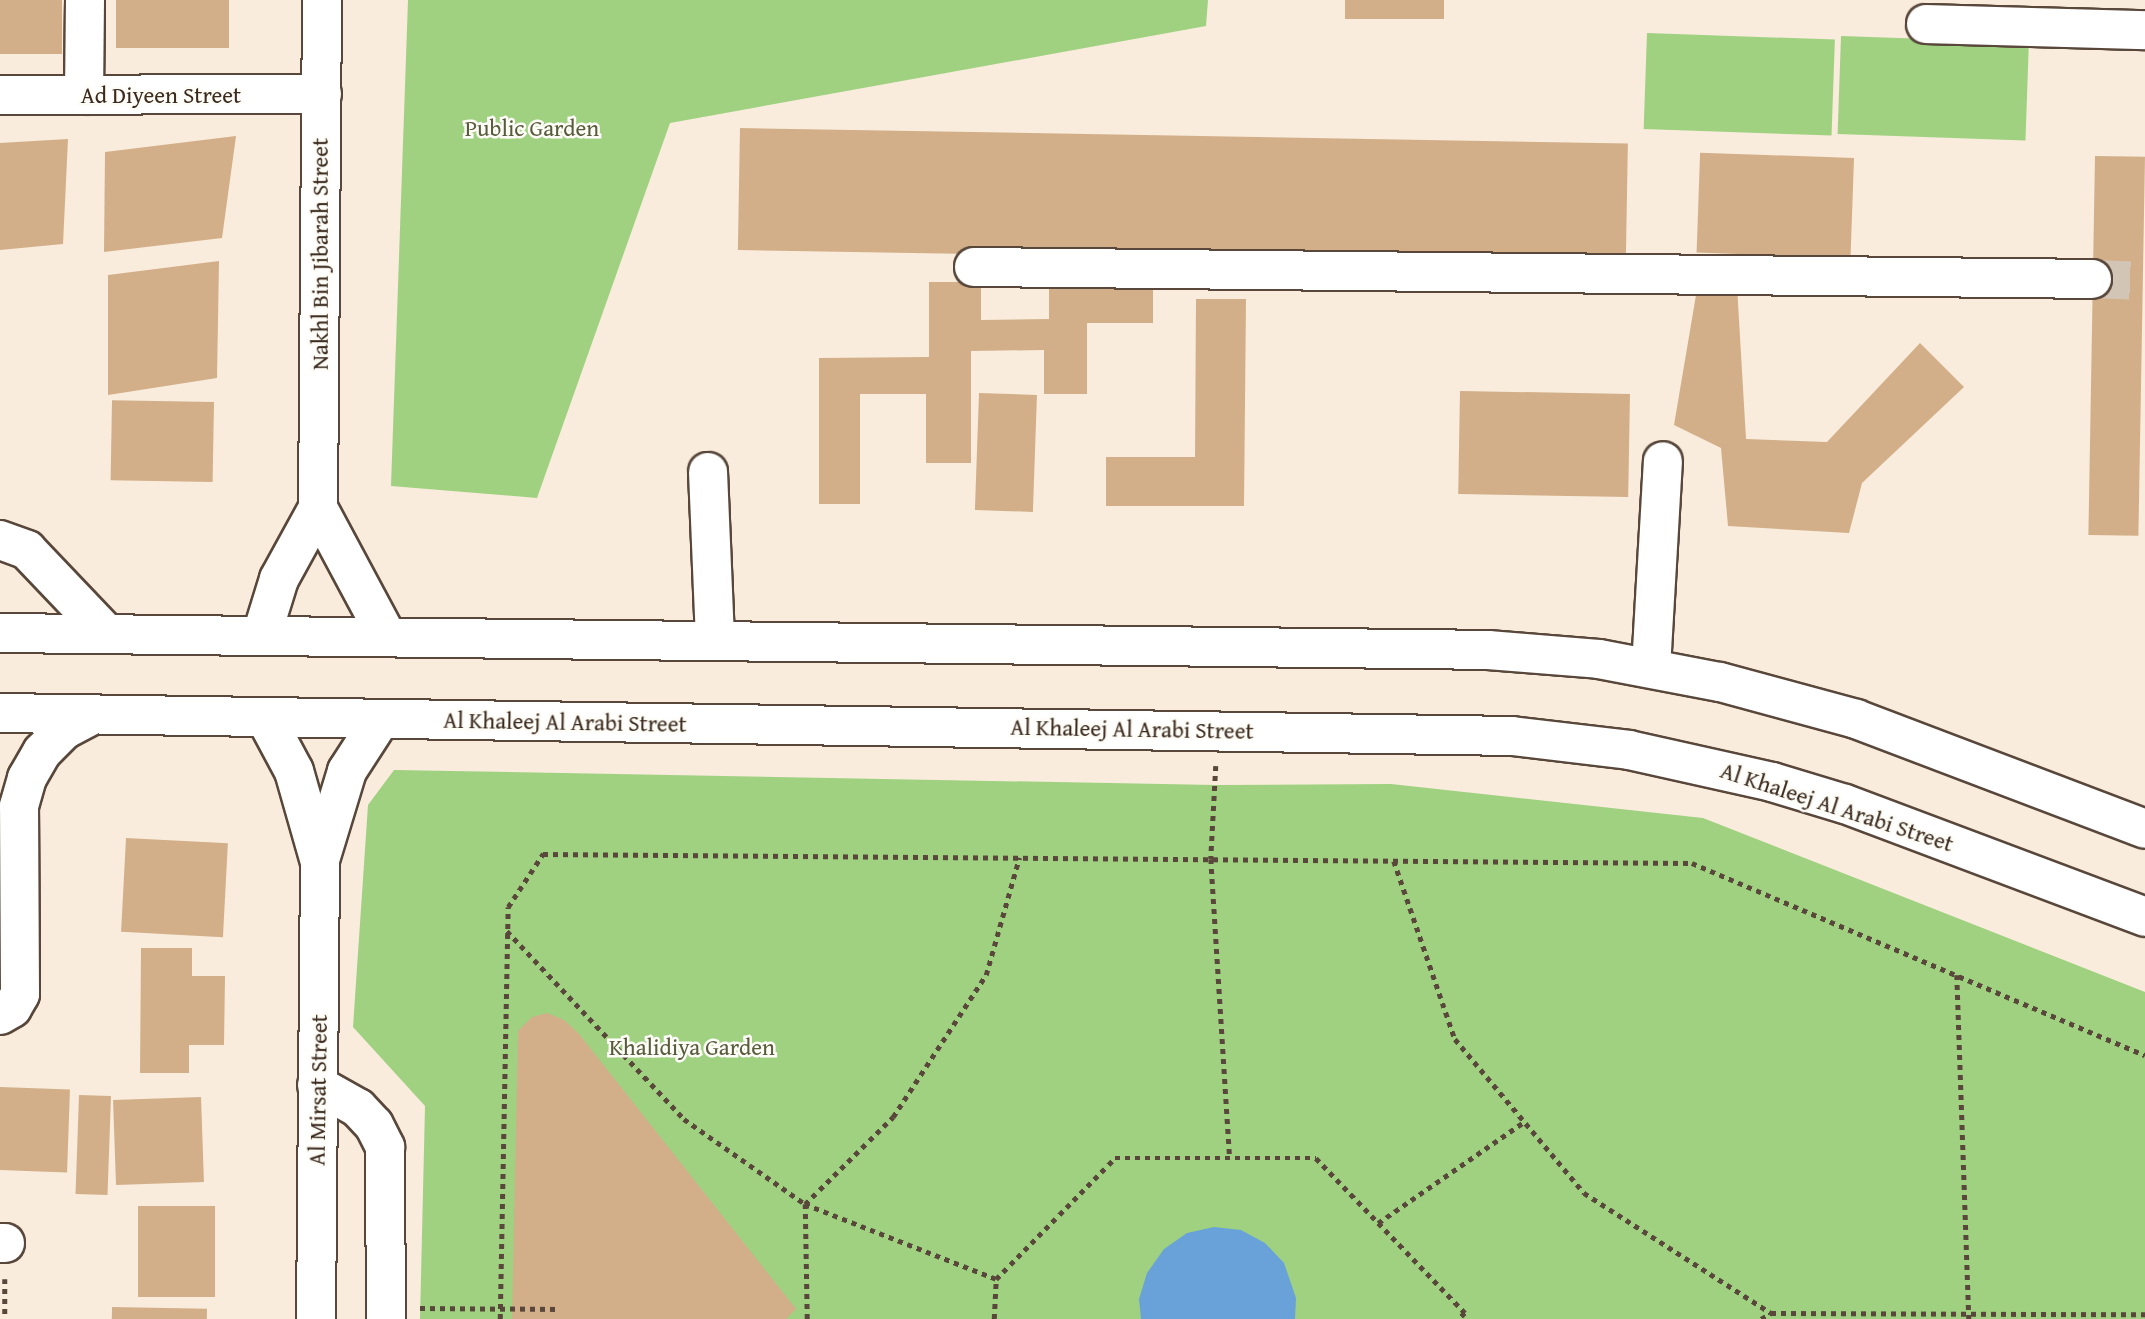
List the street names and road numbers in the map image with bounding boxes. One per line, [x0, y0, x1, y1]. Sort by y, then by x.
street label: Ad Diyeen Street [81, 81, 241, 109]
street label: Nakhl Bin Jibarah Street [306, 138, 334, 370]
street label: Al Khaleej Al Arabi Street [443, 706, 687, 738]
street label: Al Khaleej Al Arabi Street [1010, 713, 1254, 745]
street label: Al Khaleej Al Arabi Street [1717, 756, 1957, 858]
street label: Al Mirsat Street [303, 1014, 333, 1166]

